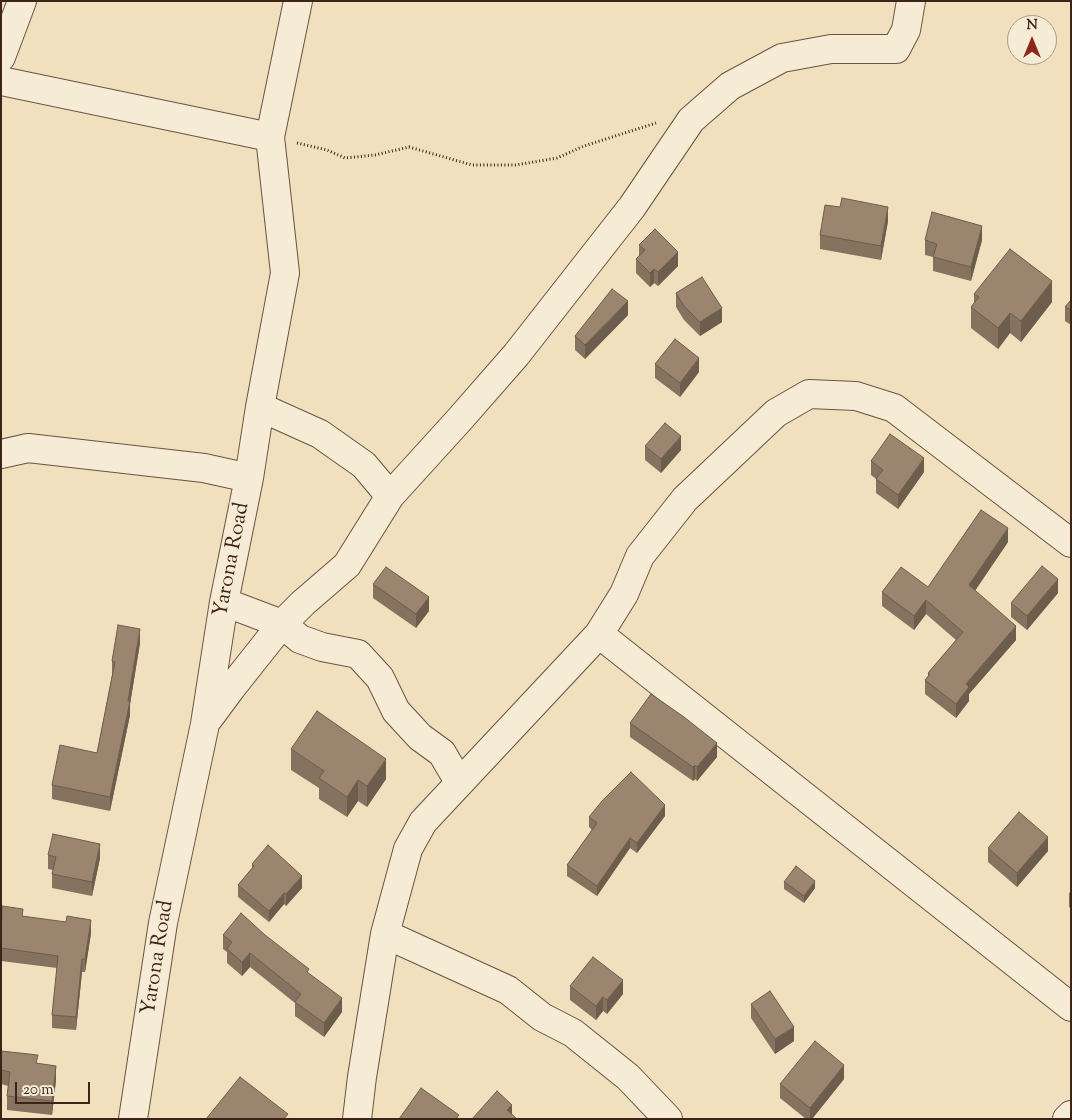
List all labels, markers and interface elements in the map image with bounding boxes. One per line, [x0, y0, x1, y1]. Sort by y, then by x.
north arrow [1007, 15, 1057, 65]
text: N [1026, 16, 1038, 36]
street label: Yarona Road [210, 501, 256, 619]
street label: Yarona Road [137, 899, 181, 1017]
scale bar [18, 1072, 92, 1104]
text: 20 m [23, 1080, 54, 1101]

